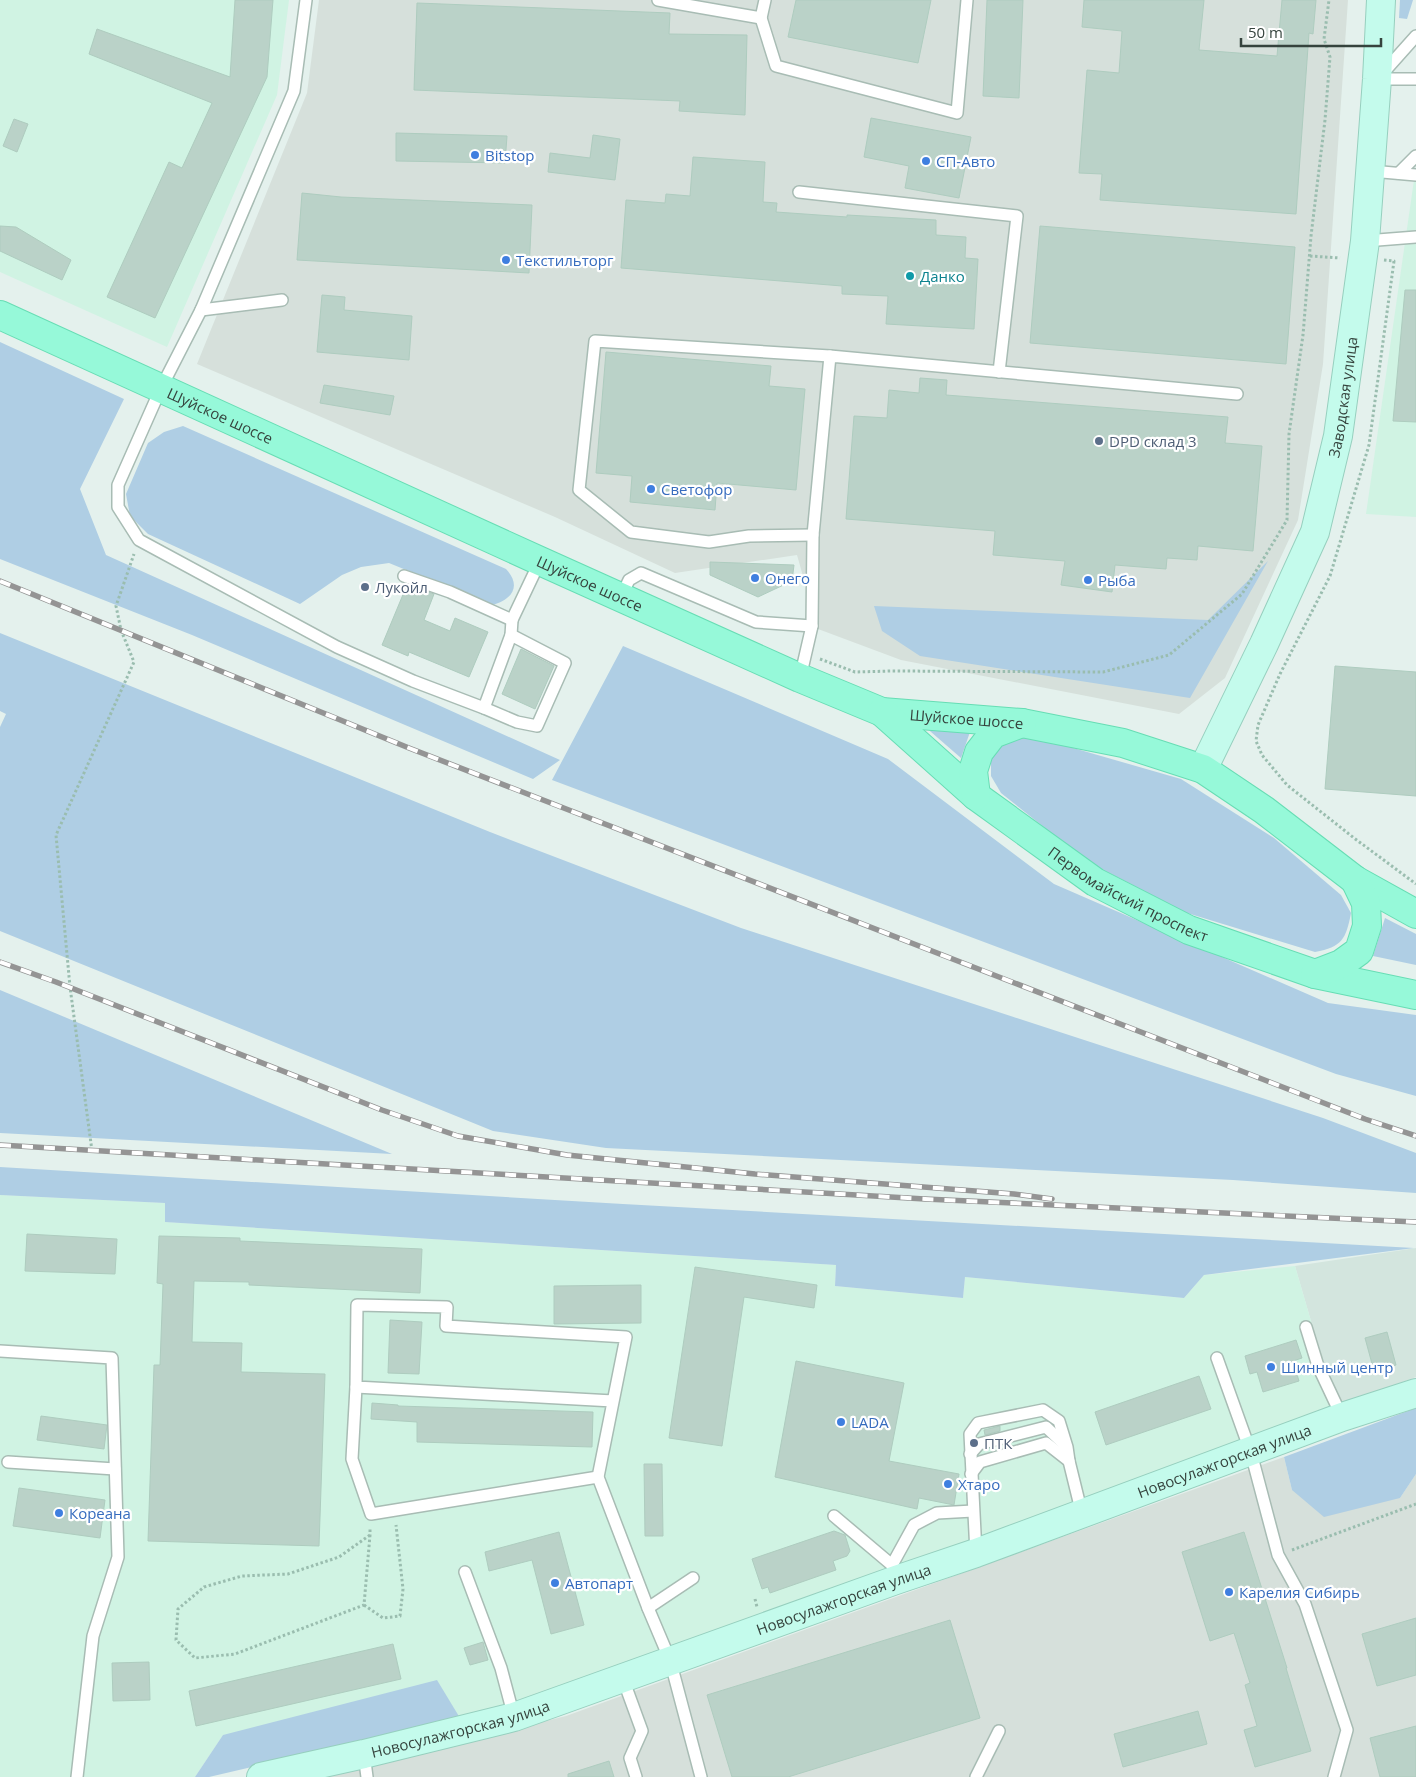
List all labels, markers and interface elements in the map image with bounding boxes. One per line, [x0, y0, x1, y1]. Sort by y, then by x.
scale bar [1241, 15, 1381, 47]
text: 50 m [1248, 22, 1283, 42]
place label: Bitstop [485, 145, 535, 165]
marker: Bitstop [469, 149, 481, 161]
place label: СП-Авто [936, 151, 995, 171]
marker: СП-Авто [920, 155, 932, 167]
place label: Текстильторг [516, 250, 614, 270]
marker: Текстильторг [500, 254, 512, 266]
place label: Данко [920, 266, 965, 286]
marker: Данко [904, 270, 916, 282]
street label: Заводская улица [1323, 335, 1362, 460]
street label: Шуйское шоссе [164, 383, 276, 448]
place label: DPD склад 3 [1109, 431, 1197, 451]
marker: DPD склад 3 [1093, 435, 1105, 447]
place label: Светофор [661, 479, 733, 499]
marker: Светофор [645, 483, 657, 495]
street label: Шуйское шоссе [534, 551, 646, 616]
place label: Онего [765, 568, 810, 588]
place label: Рыба [1098, 570, 1136, 590]
marker: Онего [749, 572, 761, 584]
marker: Рыба [1082, 574, 1094, 586]
place label: Лукойл [375, 577, 428, 597]
marker: Лукойл [359, 581, 371, 593]
street label: Шуйское шоссе [909, 704, 1024, 733]
street label: Первомайский проспект [1045, 842, 1211, 946]
place label: Шинный центр [1281, 1357, 1394, 1377]
marker: Шинный центр [1265, 1361, 1277, 1373]
place label: LADA [851, 1412, 889, 1432]
marker: LADA [835, 1416, 847, 1428]
street label: Новосулажгорская улица [1134, 1419, 1314, 1502]
place label: ПТК [984, 1433, 1013, 1453]
marker: ПТК [968, 1437, 980, 1449]
place label: Хтаро [958, 1474, 1000, 1494]
marker: Хтаро [942, 1478, 954, 1490]
place label: Кореана [69, 1503, 131, 1523]
marker: Кореана [53, 1507, 65, 1519]
street label: Новосулажгорская улица [753, 1559, 933, 1639]
place label: Автопарт [565, 1573, 633, 1593]
marker: Автопарт [549, 1577, 561, 1589]
place label: Карелия Сибирь [1239, 1582, 1360, 1602]
marker: Карелия Сибирь [1223, 1586, 1235, 1598]
street label: Новосулажгорская улица [369, 1695, 552, 1762]

